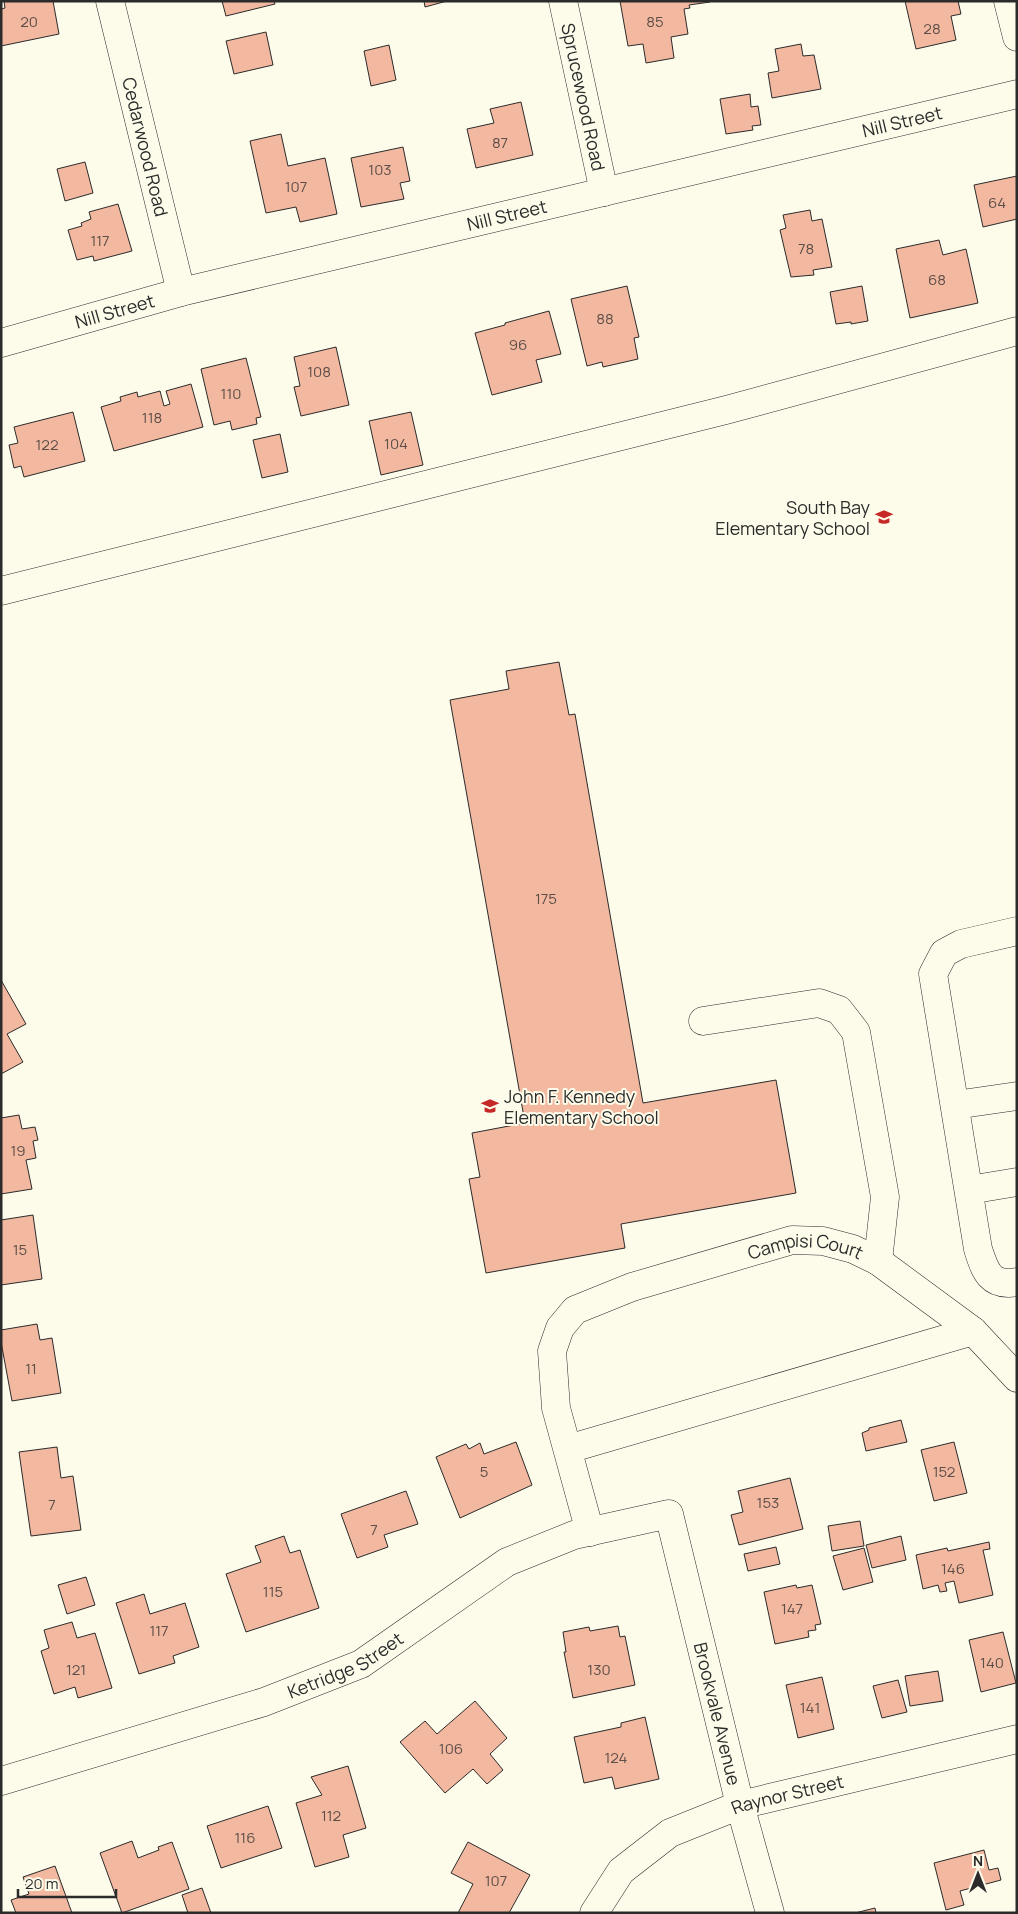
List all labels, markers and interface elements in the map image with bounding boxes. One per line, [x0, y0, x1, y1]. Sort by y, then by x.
house number: 20 [20, 11, 38, 32]
house number: 85 [646, 11, 664, 32]
house number: 28 [923, 18, 941, 39]
street label: Sprucewood Road [556, 21, 611, 173]
street label: Cedarwood Road [117, 75, 174, 219]
street label: Nill Street [860, 100, 944, 142]
house number: 87 [492, 132, 508, 153]
house number: 103 [368, 159, 392, 180]
house number: 107 [285, 176, 307, 197]
house number: 64 [988, 192, 1006, 213]
street label: Nill Street [464, 194, 549, 236]
house number: 117 [90, 230, 110, 251]
house number: 78 [798, 238, 814, 259]
house number: 68 [928, 269, 946, 290]
street label: Nill Street [72, 288, 157, 333]
house number: 88 [596, 308, 614, 329]
house number: 96 [509, 334, 527, 355]
house number: 108 [307, 361, 331, 382]
house number: 110 [221, 383, 241, 404]
house number: 118 [142, 407, 162, 428]
house number: 104 [384, 433, 408, 454]
house number: 122 [36, 434, 58, 455]
place label: South Bay Elementary School [715, 495, 870, 540]
school or university icon: South Bay Elementary School [874, 507, 894, 527]
house number: 175 [535, 888, 557, 909]
place label: John F. Kennedy Elementary School [504, 1084, 659, 1129]
school or university icon: John F. Kennedy Elementary School [480, 1096, 500, 1116]
house number: 19 [10, 1140, 26, 1161]
street label: Campisi Court [745, 1228, 868, 1264]
house number: 15 [13, 1239, 27, 1260]
house number: 11 [25, 1358, 37, 1379]
house number: 5 [480, 1461, 488, 1482]
house number: 152 [933, 1461, 955, 1482]
house number: 153 [757, 1492, 779, 1513]
house number: 7 [48, 1494, 56, 1515]
house number: 7 [370, 1519, 378, 1540]
house number: 146 [941, 1558, 965, 1579]
house number: 115 [263, 1581, 283, 1602]
house number: 147 [781, 1598, 803, 1619]
house number: 117 [149, 1620, 169, 1641]
street label: Ketridge Street [284, 1626, 408, 1704]
street label: Brookvale Avenue [689, 1640, 747, 1788]
house number: 140 [980, 1652, 1004, 1673]
house number: 121 [66, 1659, 86, 1680]
house number: 130 [587, 1659, 611, 1680]
house number: 141 [800, 1697, 820, 1718]
house number: 106 [439, 1738, 463, 1759]
house number: 124 [605, 1747, 628, 1768]
street label: Raynor Street [728, 1769, 846, 1819]
house number: 112 [321, 1805, 341, 1826]
house number: 116 [234, 1827, 256, 1848]
north arrow [953, 1849, 1003, 1899]
text: N [973, 1851, 983, 1870]
scale bar [18, 1866, 115, 1898]
house number: 107 [485, 1870, 507, 1891]
text: 20 m [25, 1873, 58, 1894]

